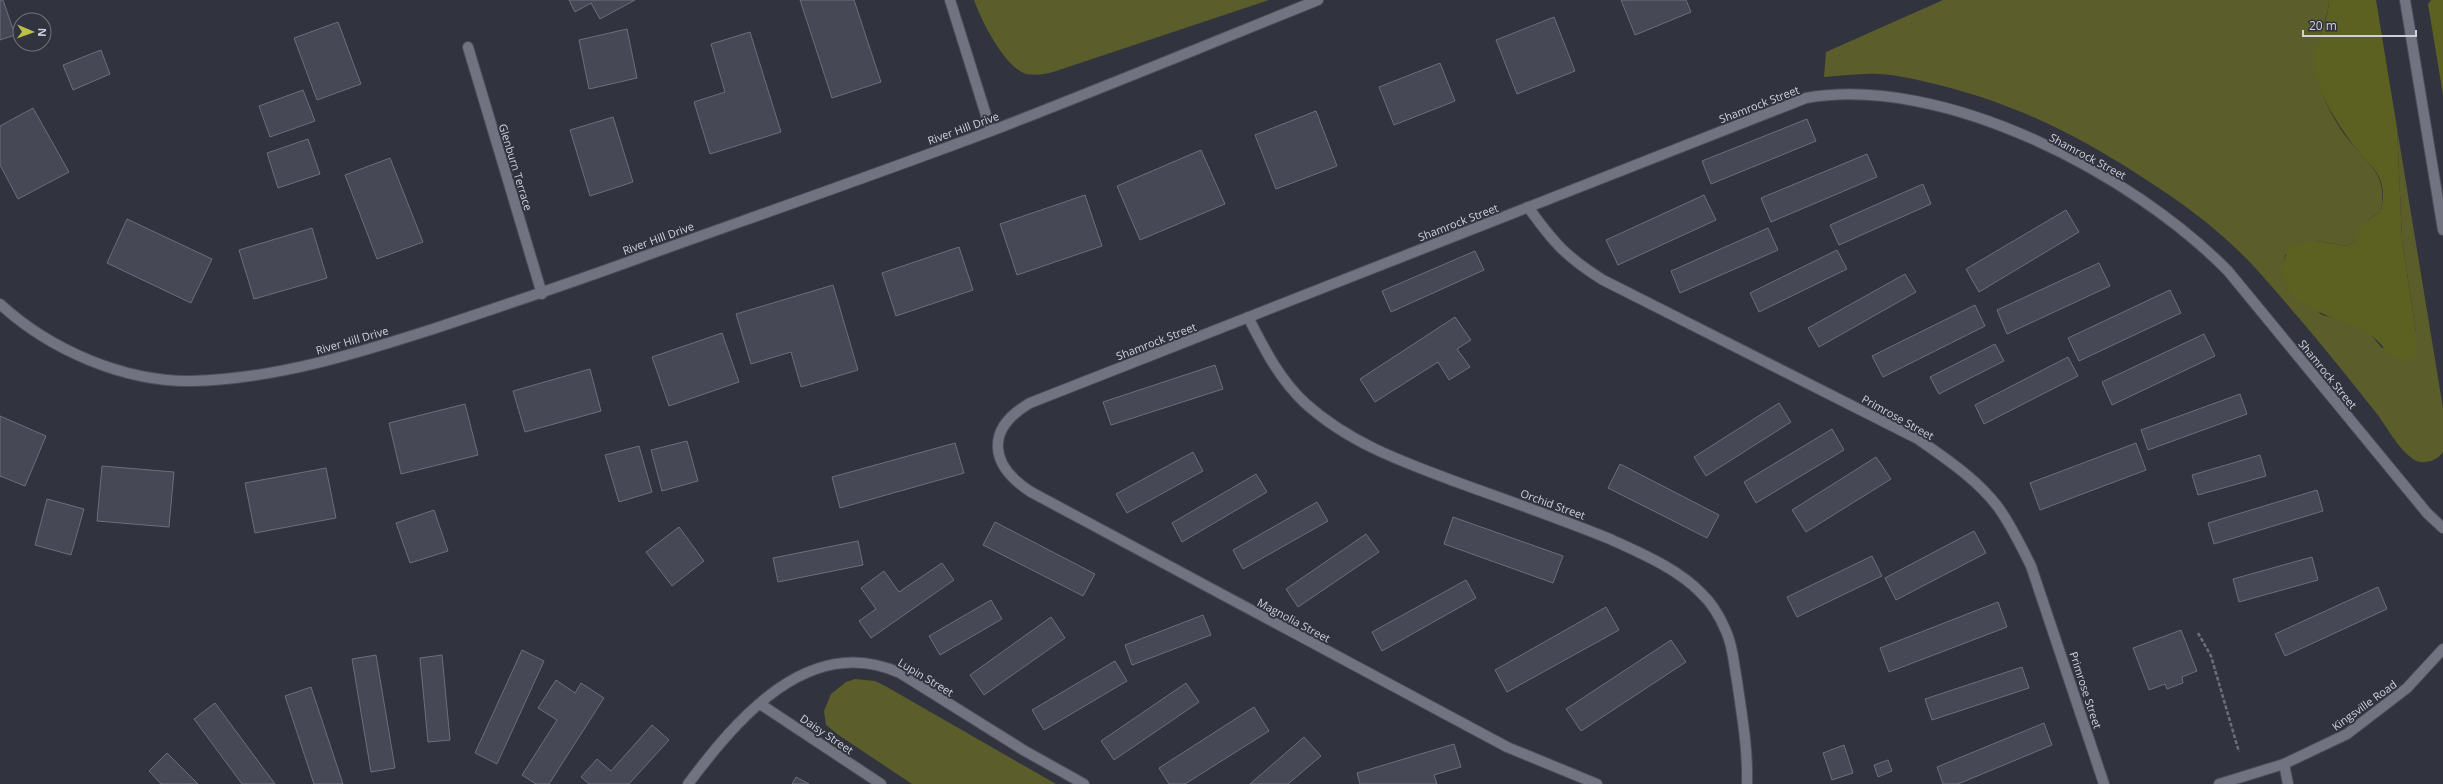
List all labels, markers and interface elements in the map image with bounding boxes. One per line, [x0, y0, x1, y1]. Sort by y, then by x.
north arrow [12, 12, 52, 52]
scale bar [2303, 12, 2416, 38]
text: 20 m [2309, 17, 2337, 34]
text: N [35, 28, 50, 37]
street label: Shamrock Street [1717, 82, 1801, 126]
street label: River Hill Drive [925, 108, 1001, 148]
street label: Glenburn Terrace [496, 122, 536, 212]
street label: Shamrock Street [2047, 129, 2129, 183]
street label: Shamrock Street [1416, 200, 1500, 244]
street label: River Hill Drive [620, 218, 696, 258]
street label: Shamrock Street [1114, 319, 1198, 363]
street label: River Hill Drive [314, 322, 390, 358]
street label: Shamrock Street [2295, 336, 2361, 412]
street label: Primrose Street [1859, 391, 1937, 443]
street label: Orchid Street [1518, 485, 1588, 523]
street label: Magnolia Street [1255, 594, 1333, 646]
street label: Primrose Street [2066, 650, 2106, 731]
street label: Lupin Street [895, 655, 957, 700]
street label: Kingsville Road [2329, 676, 2399, 734]
street label: Daisy Street [797, 711, 857, 757]

